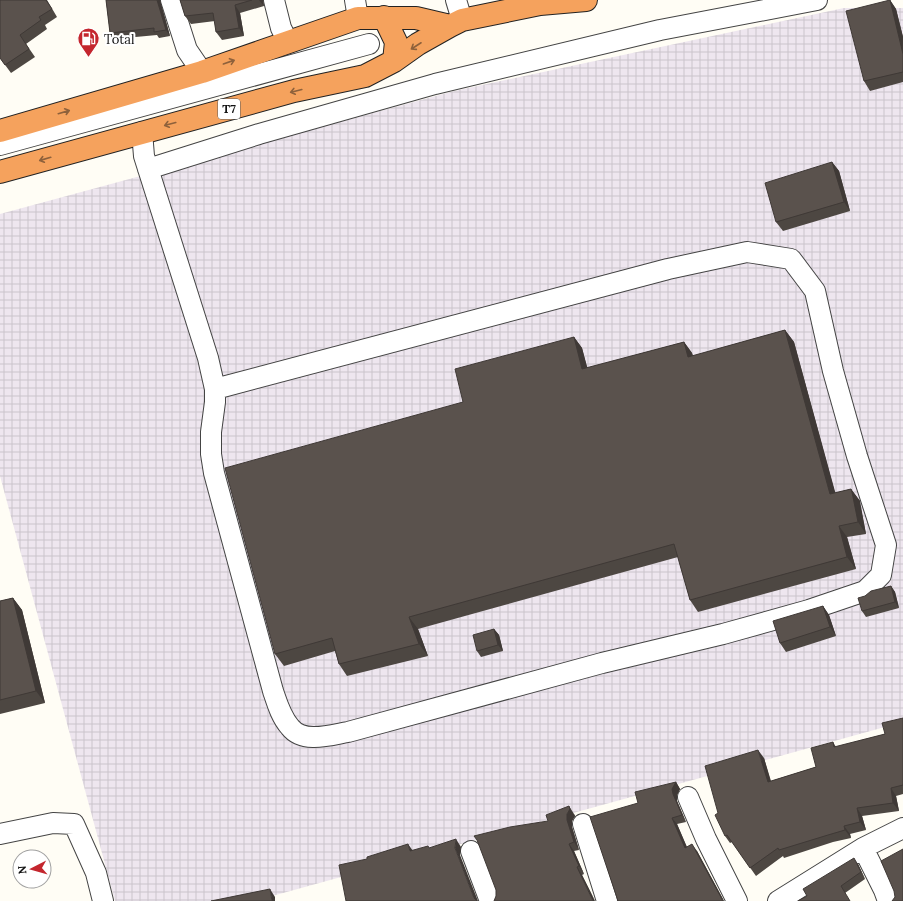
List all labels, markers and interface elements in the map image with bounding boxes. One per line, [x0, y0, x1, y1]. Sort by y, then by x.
fuel station icon: Total [76, 26, 102, 59]
place label: Total [104, 31, 135, 48]
one-way arrow [411, 42, 422, 50]
one-way arrow [222, 58, 235, 65]
one-way arrow [290, 87, 303, 95]
road number: T7 [218, 99, 240, 119]
one-way arrow [58, 108, 71, 115]
one-way arrow [164, 121, 177, 129]
one-way arrow [39, 156, 52, 164]
north arrow [12, 849, 52, 889]
text: N [15, 865, 29, 875]

